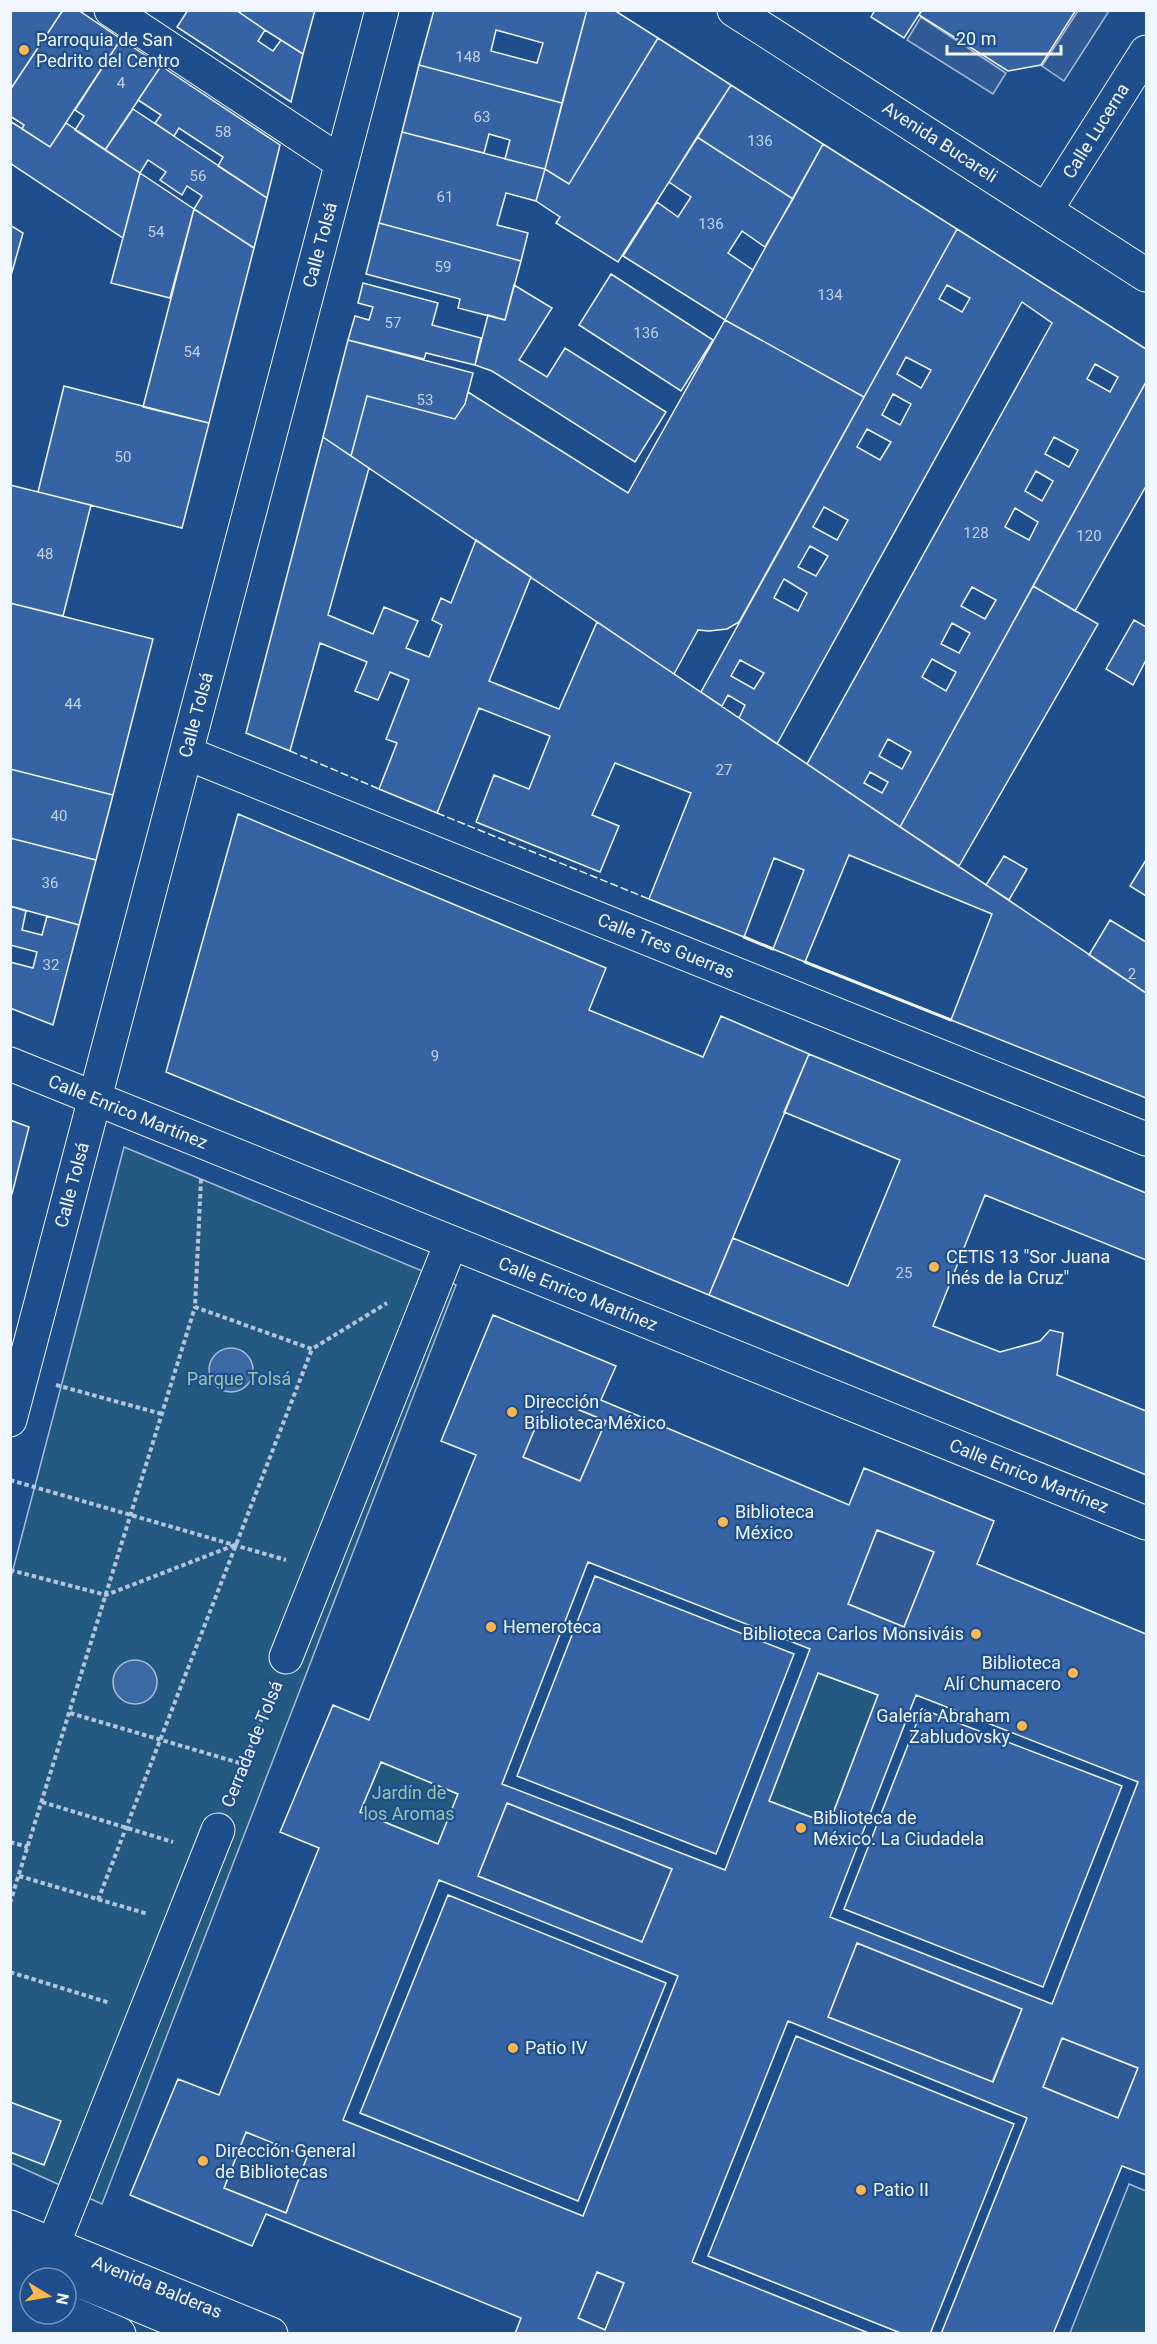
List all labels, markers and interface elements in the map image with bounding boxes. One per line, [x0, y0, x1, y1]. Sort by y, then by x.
scale bar [947, 18, 1061, 56]
text: 20 m [956, 28, 996, 49]
place label: Parroquia de San Pedrito del Centro [36, 29, 180, 71]
marker: Parroquia de San Pedrito del Centro [17, 43, 31, 57]
house number: 148 [455, 48, 481, 66]
house number: 4 [117, 74, 126, 92]
street label: Calle Lucerna [1058, 79, 1133, 182]
street label: Avenida Bucareli [879, 97, 1002, 187]
house number: 63 [474, 108, 490, 126]
house number: 58 [215, 123, 231, 141]
house number: 136 [747, 132, 773, 150]
house number: 56 [190, 167, 206, 185]
house number: 61 [437, 188, 453, 206]
street label: Calle Tolsá [298, 200, 341, 290]
house number: 136 [698, 215, 724, 233]
house number: 54 [148, 223, 165, 241]
house number: 59 [435, 258, 451, 276]
house number: 134 [817, 286, 843, 304]
house number: 57 [385, 314, 401, 332]
house number: 136 [633, 324, 659, 342]
house number: 54 [184, 343, 201, 361]
house number: 53 [417, 391, 433, 409]
house number: 50 [115, 448, 131, 466]
house number: 128 [963, 524, 989, 542]
house number: 120 [1076, 527, 1102, 545]
house number: 48 [37, 545, 53, 563]
street label: Calle Tolsá [174, 670, 217, 760]
house number: 44 [65, 695, 82, 713]
house number: 27 [716, 761, 732, 779]
house number: 40 [51, 807, 67, 825]
house number: 36 [42, 874, 58, 892]
street label: Calle Tres Guerras [595, 908, 738, 983]
house number: 32 [43, 956, 59, 974]
house number: 2 [1128, 965, 1136, 983]
house number: 9 [431, 1047, 439, 1065]
street label: Calle Enrico Martínez [46, 1070, 211, 1153]
street label: Calle Tolsá [50, 1140, 93, 1230]
place label: CETIS 13 "Sor Juana Inés de la Cruz" [946, 1246, 1110, 1288]
street label: Calle Enrico Martínez [496, 1252, 661, 1335]
marker: CETIS 13 "Sor Juana Inés de la Cruz" [927, 1260, 941, 1274]
house number: 25 [896, 1264, 912, 1282]
park label: Parque Tolsá [187, 1368, 291, 1389]
place label: Dirección Biblioteca México [524, 1391, 666, 1433]
marker: Dirección Biblioteca México [505, 1405, 519, 1419]
street label: Calle Enrico Martínez [947, 1434, 1112, 1517]
place label: Biblioteca México [735, 1501, 814, 1543]
marker: Biblioteca México [716, 1515, 730, 1529]
place label: Hemeroteca [503, 1616, 602, 1637]
marker: Hemeroteca [484, 1620, 498, 1634]
place label: Biblioteca Carlos Monsiváis [743, 1623, 964, 1644]
marker: Biblioteca Carlos Monsiváis [969, 1627, 983, 1641]
place label: Biblioteca Alí Chumacero [944, 1652, 1061, 1694]
marker: Biblioteca Alí Chumacero [1066, 1666, 1080, 1680]
street label: Cerrada de Tolsá [217, 1677, 287, 1810]
place label: Galería Abraham Zabludovsky [876, 1705, 1010, 1747]
marker: Galería Abraham Zabludovsky [1015, 1719, 1029, 1733]
park label: Jardín de los Aromas [363, 1782, 455, 1824]
place label: Biblioteca de México. La Ciudadela [813, 1807, 984, 1849]
marker: Biblioteca de México. La Ciudadela [794, 1821, 808, 1835]
place label: Patio IV [525, 2037, 588, 2058]
marker: Patio IV [506, 2041, 520, 2055]
place label: Dirección General de Bibliotecas [215, 2140, 356, 2182]
marker: Dirección General de Bibliotecas [196, 2154, 210, 2168]
place label: Patio II [873, 2179, 929, 2200]
marker: Patio II [854, 2183, 868, 2197]
street label: Avenida Balderas [89, 2251, 225, 2322]
north arrow [18, 2266, 78, 2326]
text: N [52, 2291, 73, 2306]

